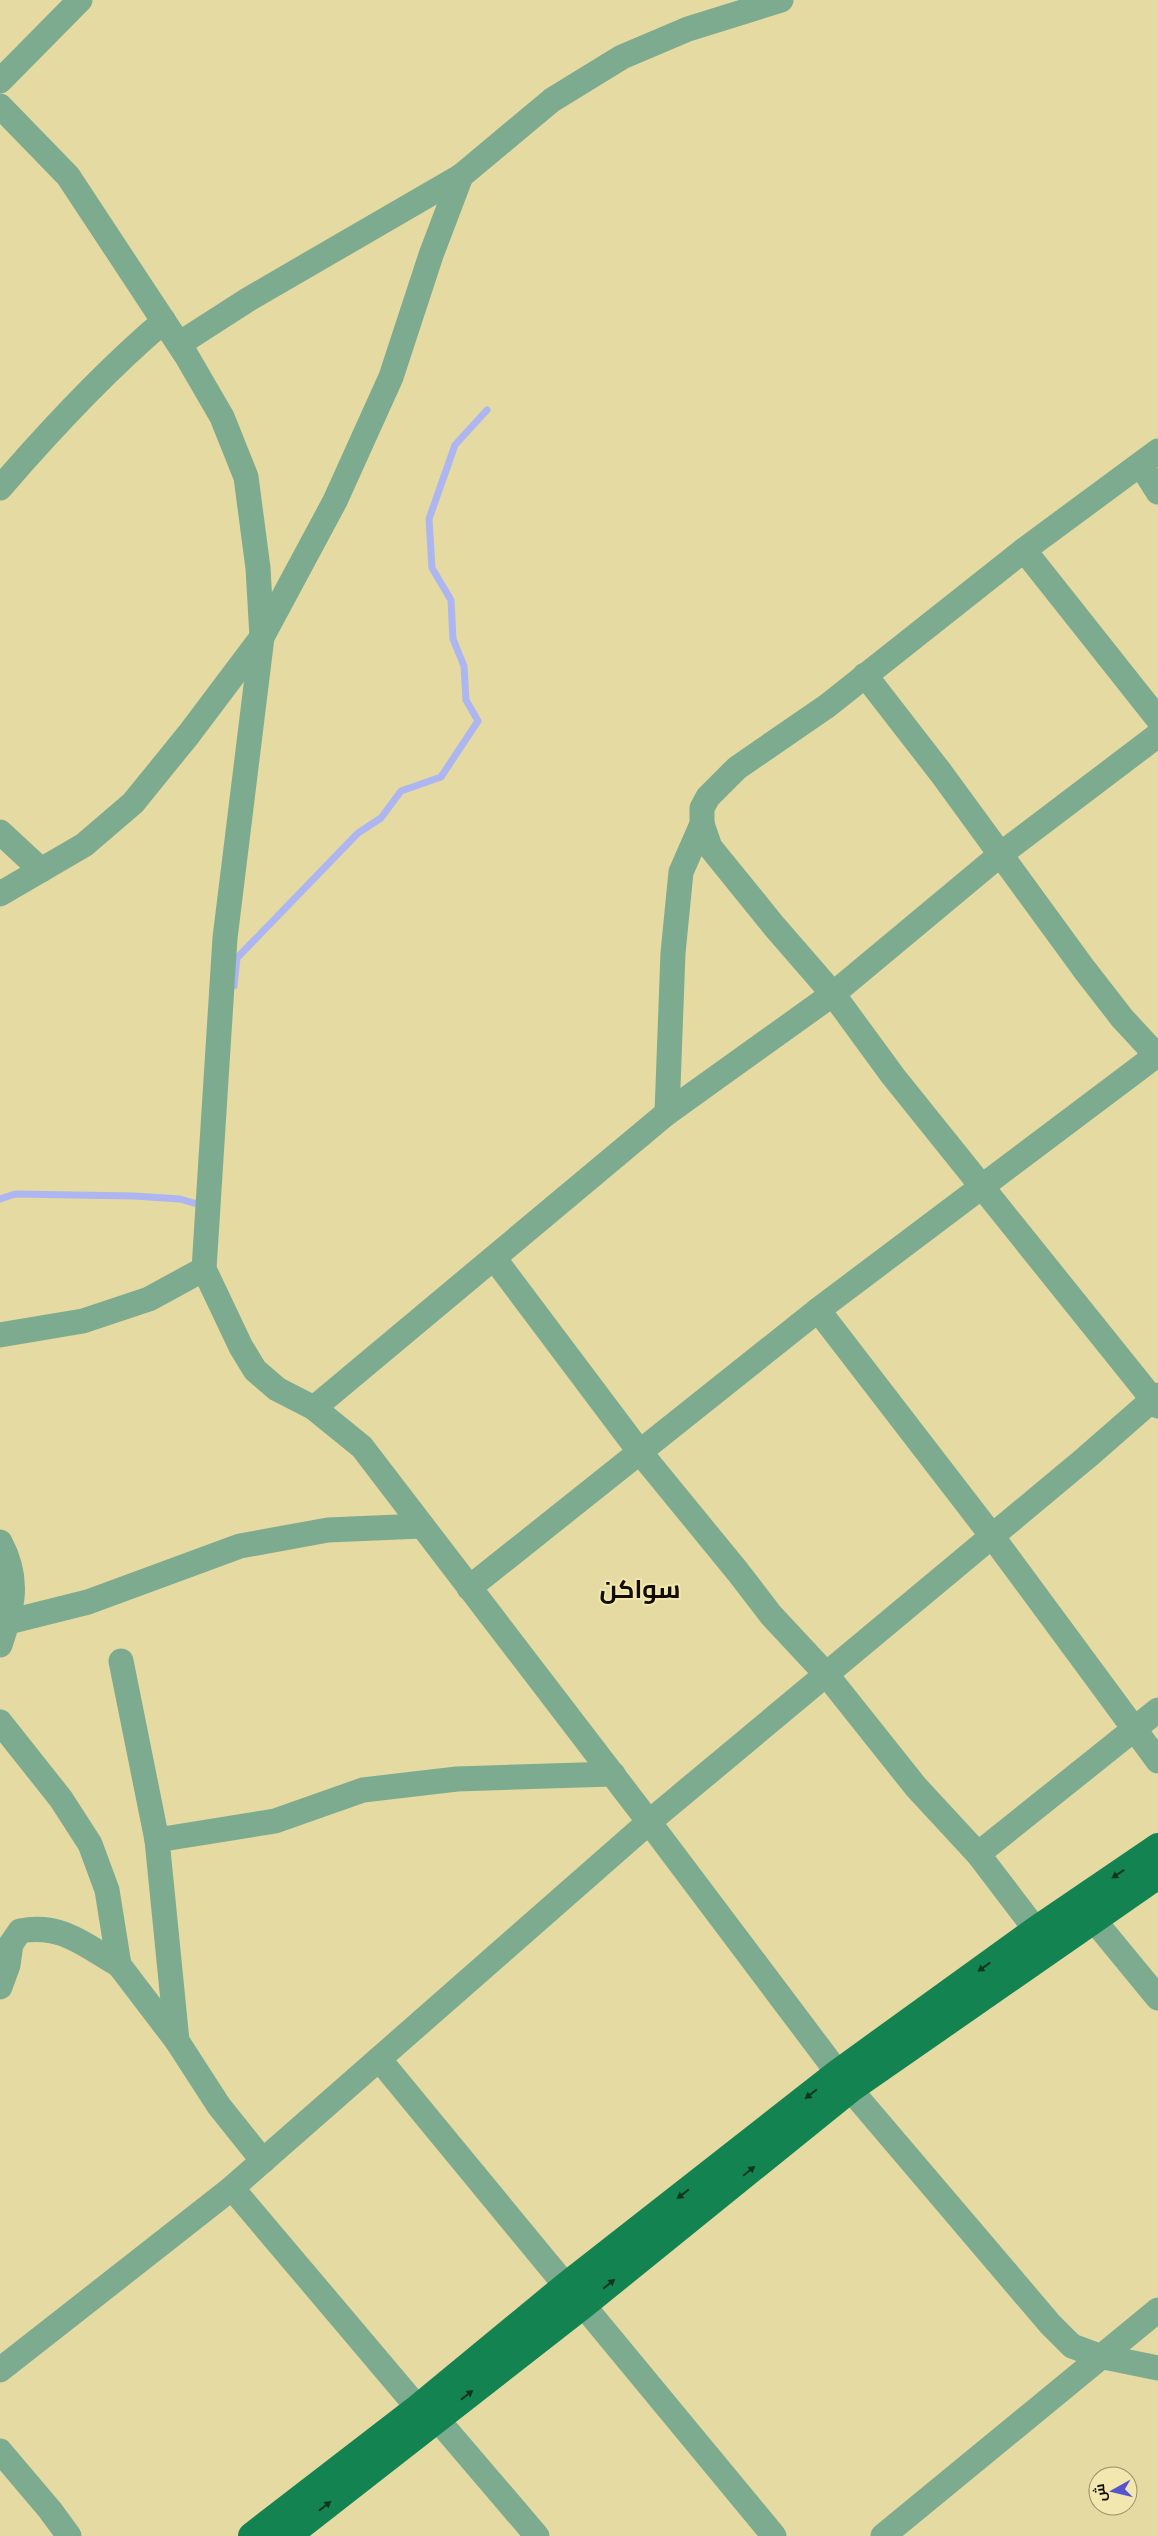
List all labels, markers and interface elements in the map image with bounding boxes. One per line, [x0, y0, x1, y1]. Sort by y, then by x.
district label: سواكن [600, 1573, 680, 1604]
one-way arrow [1111, 1869, 1125, 1879]
one-way arrow [978, 1962, 991, 1972]
one-way arrow [805, 2088, 818, 2099]
one-way arrow [743, 2166, 756, 2177]
one-way arrow [676, 2189, 690, 2199]
one-way arrow [602, 2279, 615, 2290]
one-way arrow [460, 2390, 473, 2401]
north arrow [1088, 2466, 1138, 2516]
text: ش [1090, 2483, 1110, 2503]
one-way arrow [319, 2501, 332, 2511]

